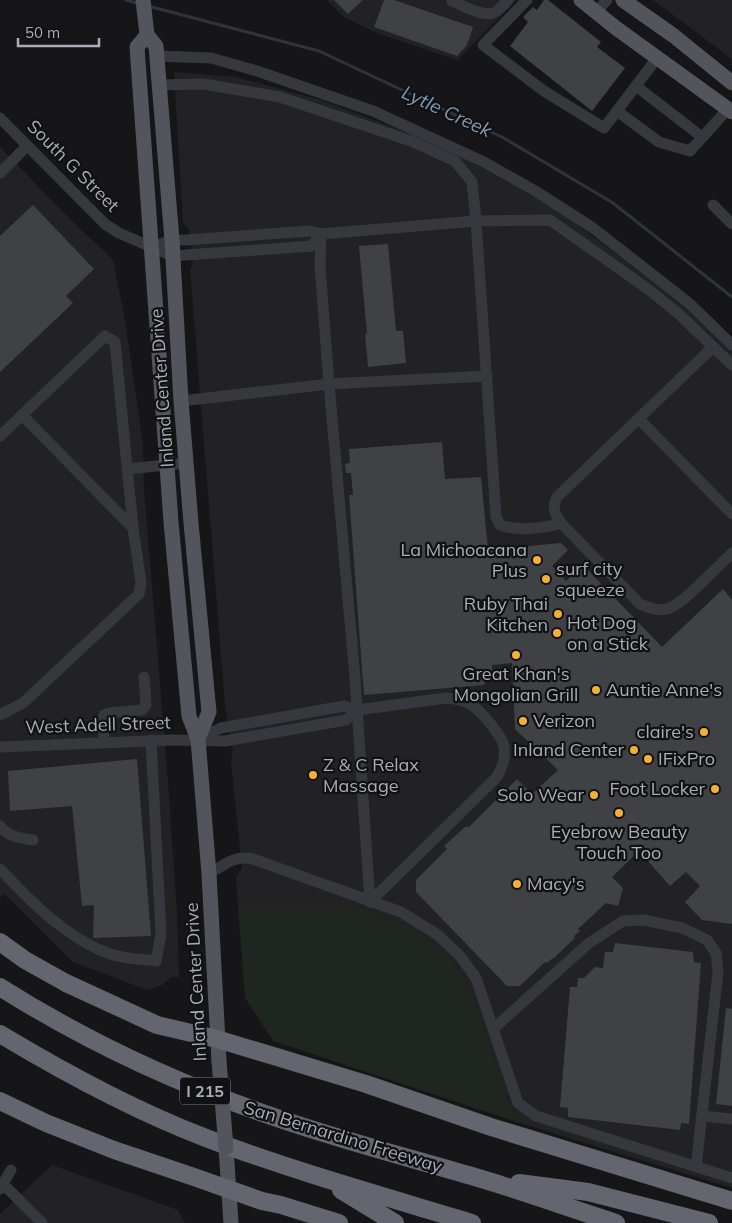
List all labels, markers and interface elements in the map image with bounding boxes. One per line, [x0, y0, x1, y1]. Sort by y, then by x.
scale bar [18, 15, 99, 47]
text: 50 m [25, 23, 60, 42]
water label: Lytle Creek [398, 80, 497, 143]
street label: South G Street [22, 115, 124, 217]
street label: Inland Center Drive [144, 308, 179, 468]
place label: La Michoacana Plus [400, 538, 527, 582]
marker: La Michoacana Plus [531, 554, 543, 566]
place label: surf city squeeze [556, 557, 625, 601]
marker: surf city squeeze [540, 573, 552, 585]
place label: Ruby Thai Kitchen [464, 592, 548, 636]
marker: Ruby Thai Kitchen [552, 608, 564, 620]
place label: Hot Dog on a Stick [567, 611, 649, 655]
marker: Hot Dog on a Stick [551, 627, 563, 639]
marker: Great Khan's Mongolian Grill [510, 649, 522, 661]
place label: Great Khan's Mongolian Grill [454, 662, 578, 706]
place label: Auntie Anne's [606, 678, 722, 701]
marker: Auntie Anne's [590, 684, 602, 696]
place label: Verizon [533, 709, 595, 732]
street label: West Adell Street [25, 710, 171, 739]
marker: Verizon [517, 715, 529, 727]
place label: claire's [637, 720, 694, 743]
marker: claire's [698, 726, 710, 738]
place label: Inland Center [513, 738, 624, 761]
marker: Inland Center [628, 744, 640, 756]
place label: IFixPro [658, 747, 715, 770]
place label: Z & C Relax Massage [323, 753, 419, 797]
marker: IFixPro [642, 753, 654, 765]
marker: Z & C Relax Massage [307, 769, 319, 781]
place label: Foot Locker [609, 777, 705, 800]
place label: Solo Wear [497, 783, 584, 806]
marker: Foot Locker [709, 783, 721, 795]
marker: Solo Wear [588, 789, 600, 801]
marker: Eyebrow Beauty Touch Too [613, 807, 625, 819]
place label: Eyebrow Beauty Touch Too [551, 820, 688, 864]
place label: Macy's [527, 872, 585, 895]
marker: Macy's [511, 878, 523, 890]
street label: Inland Center Drive [180, 902, 211, 1062]
road number: I 215 [180, 1078, 230, 1104]
street label: San Bernardino Freeway [241, 1095, 445, 1178]

